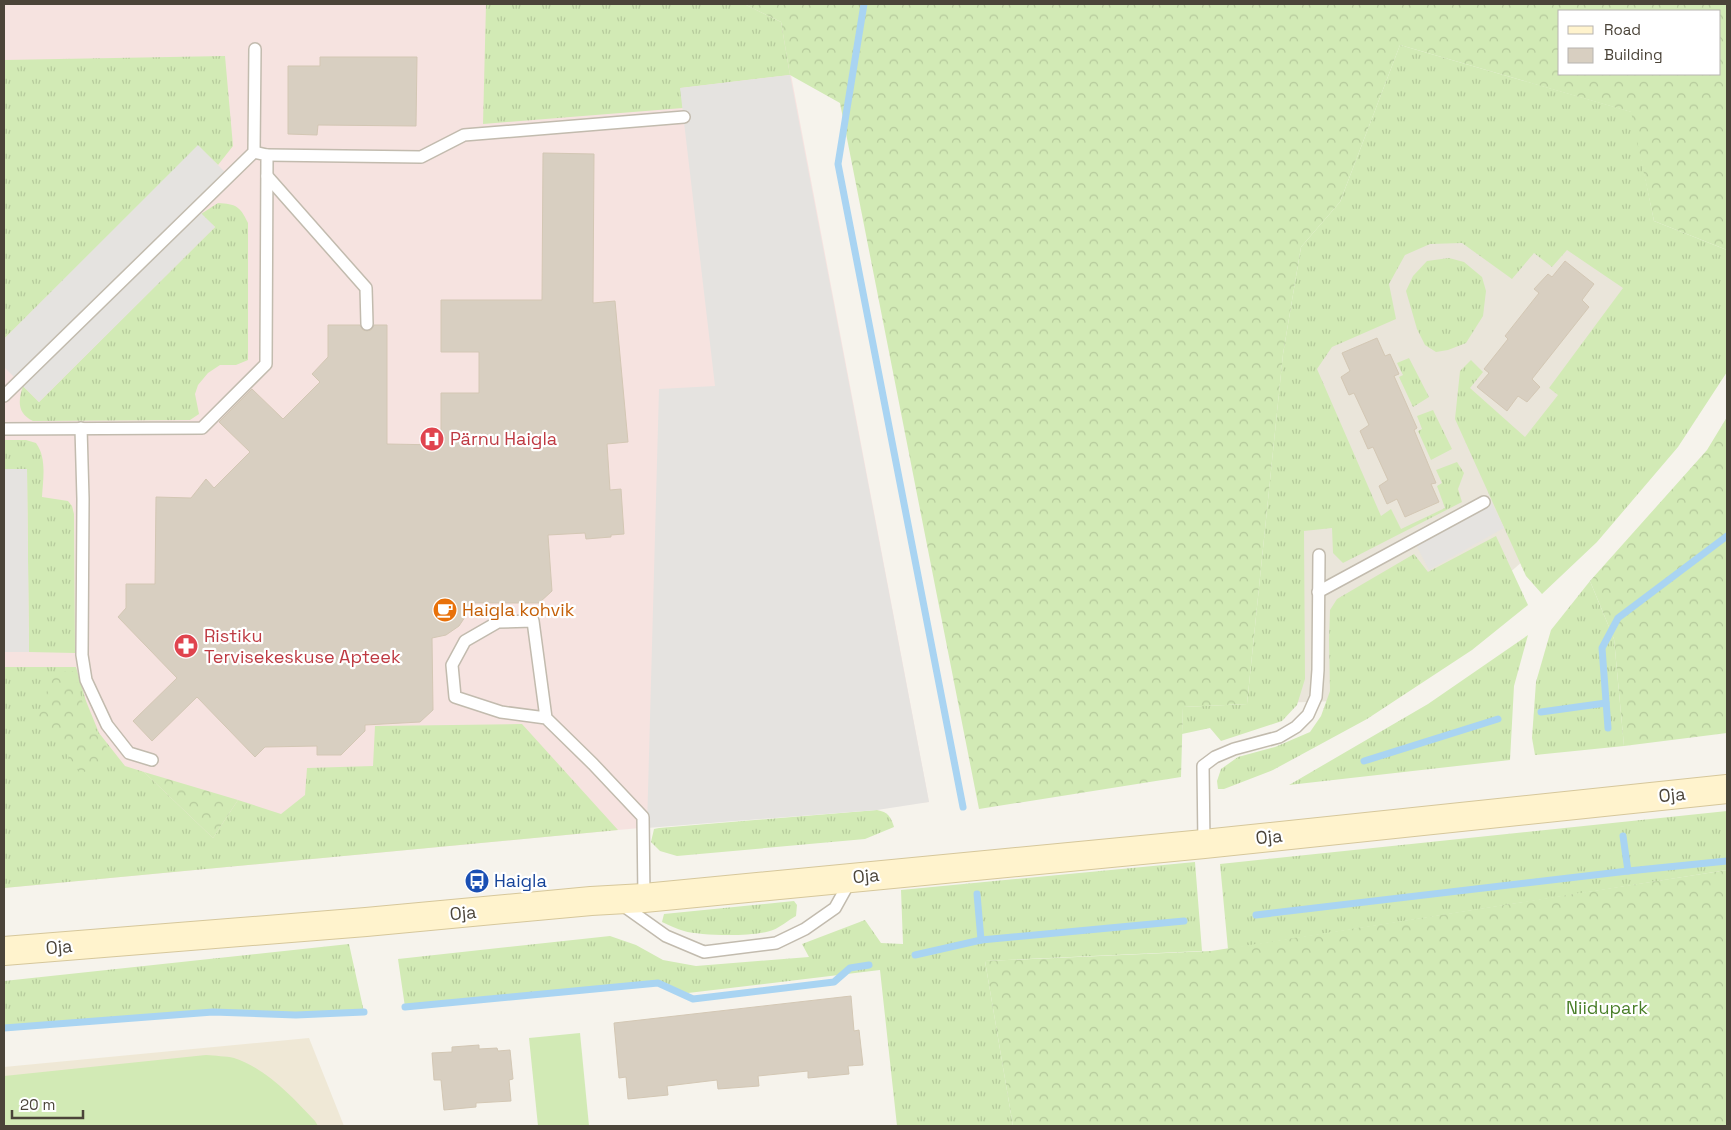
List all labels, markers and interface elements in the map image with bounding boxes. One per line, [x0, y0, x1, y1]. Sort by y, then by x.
legend [1558, 10, 1721, 75]
text: Road [1604, 20, 1641, 39]
text: Building [1604, 45, 1663, 64]
hospital icon: Pärnu Haigla [419, 426, 445, 452]
place label: Pärnu Haigla [450, 427, 557, 450]
cafe icon: Haigla kohvik [432, 597, 458, 623]
place label: Haigla kohvik [462, 598, 575, 621]
place label: Ristiku Tervisekeskuse Apteek [204, 624, 401, 668]
pharmacy icon: Ristiku Tervisekeskuse Apteek [173, 633, 199, 659]
street label: Oja [1657, 782, 1686, 807]
street label: Oja [1254, 824, 1283, 849]
street label: Oja [852, 863, 880, 888]
bus stop icon: Haigla [464, 868, 490, 894]
place label: Haigla [494, 869, 547, 892]
street label: Oja [449, 900, 477, 925]
street label: Oja [45, 934, 73, 959]
park label: Niidupark [1566, 996, 1648, 1019]
scale bar [12, 1088, 84, 1120]
text: 20 m [20, 1095, 55, 1114]

